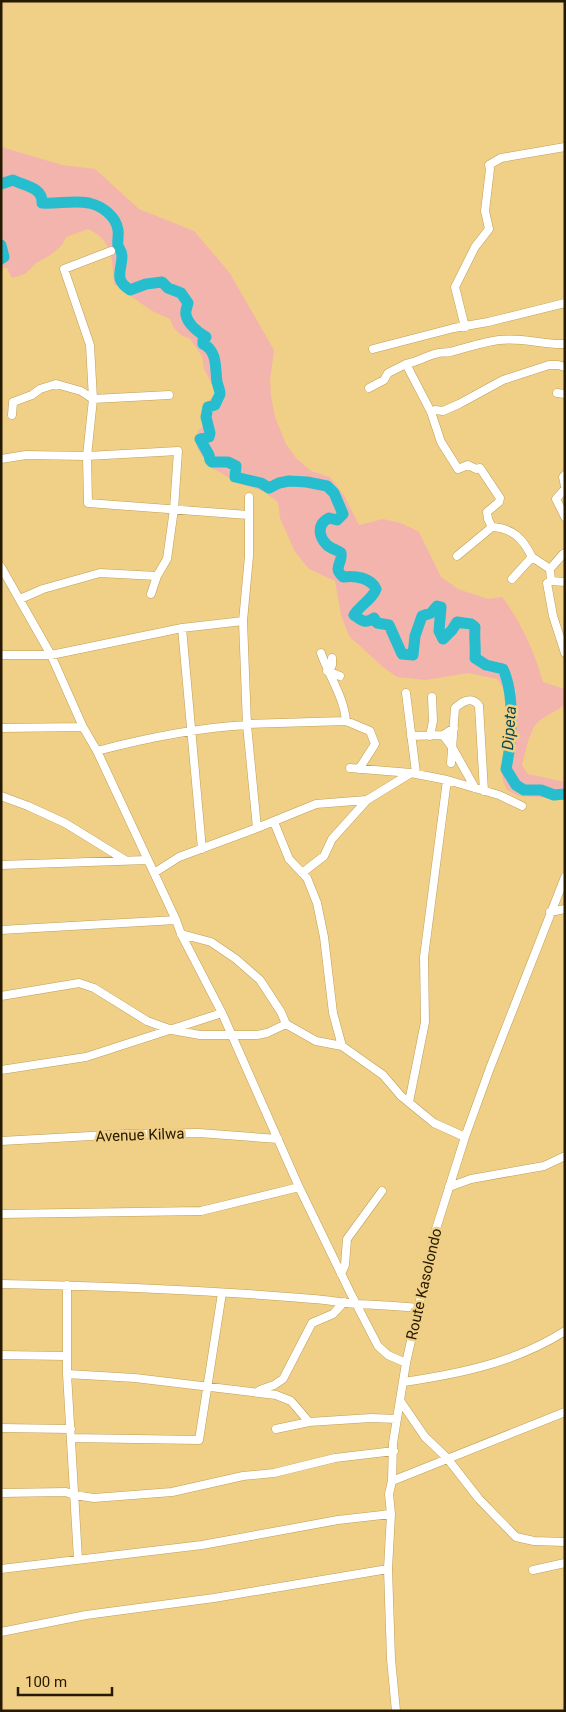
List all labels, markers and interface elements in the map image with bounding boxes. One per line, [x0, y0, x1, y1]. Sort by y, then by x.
water label: Dipeta [498, 705, 520, 751]
street label: Avenue Kilwa [95, 1124, 185, 1146]
street label: Route Kasolondo [402, 1226, 446, 1342]
scale bar [18, 1664, 111, 1696]
text: 100 m [25, 1673, 67, 1691]

